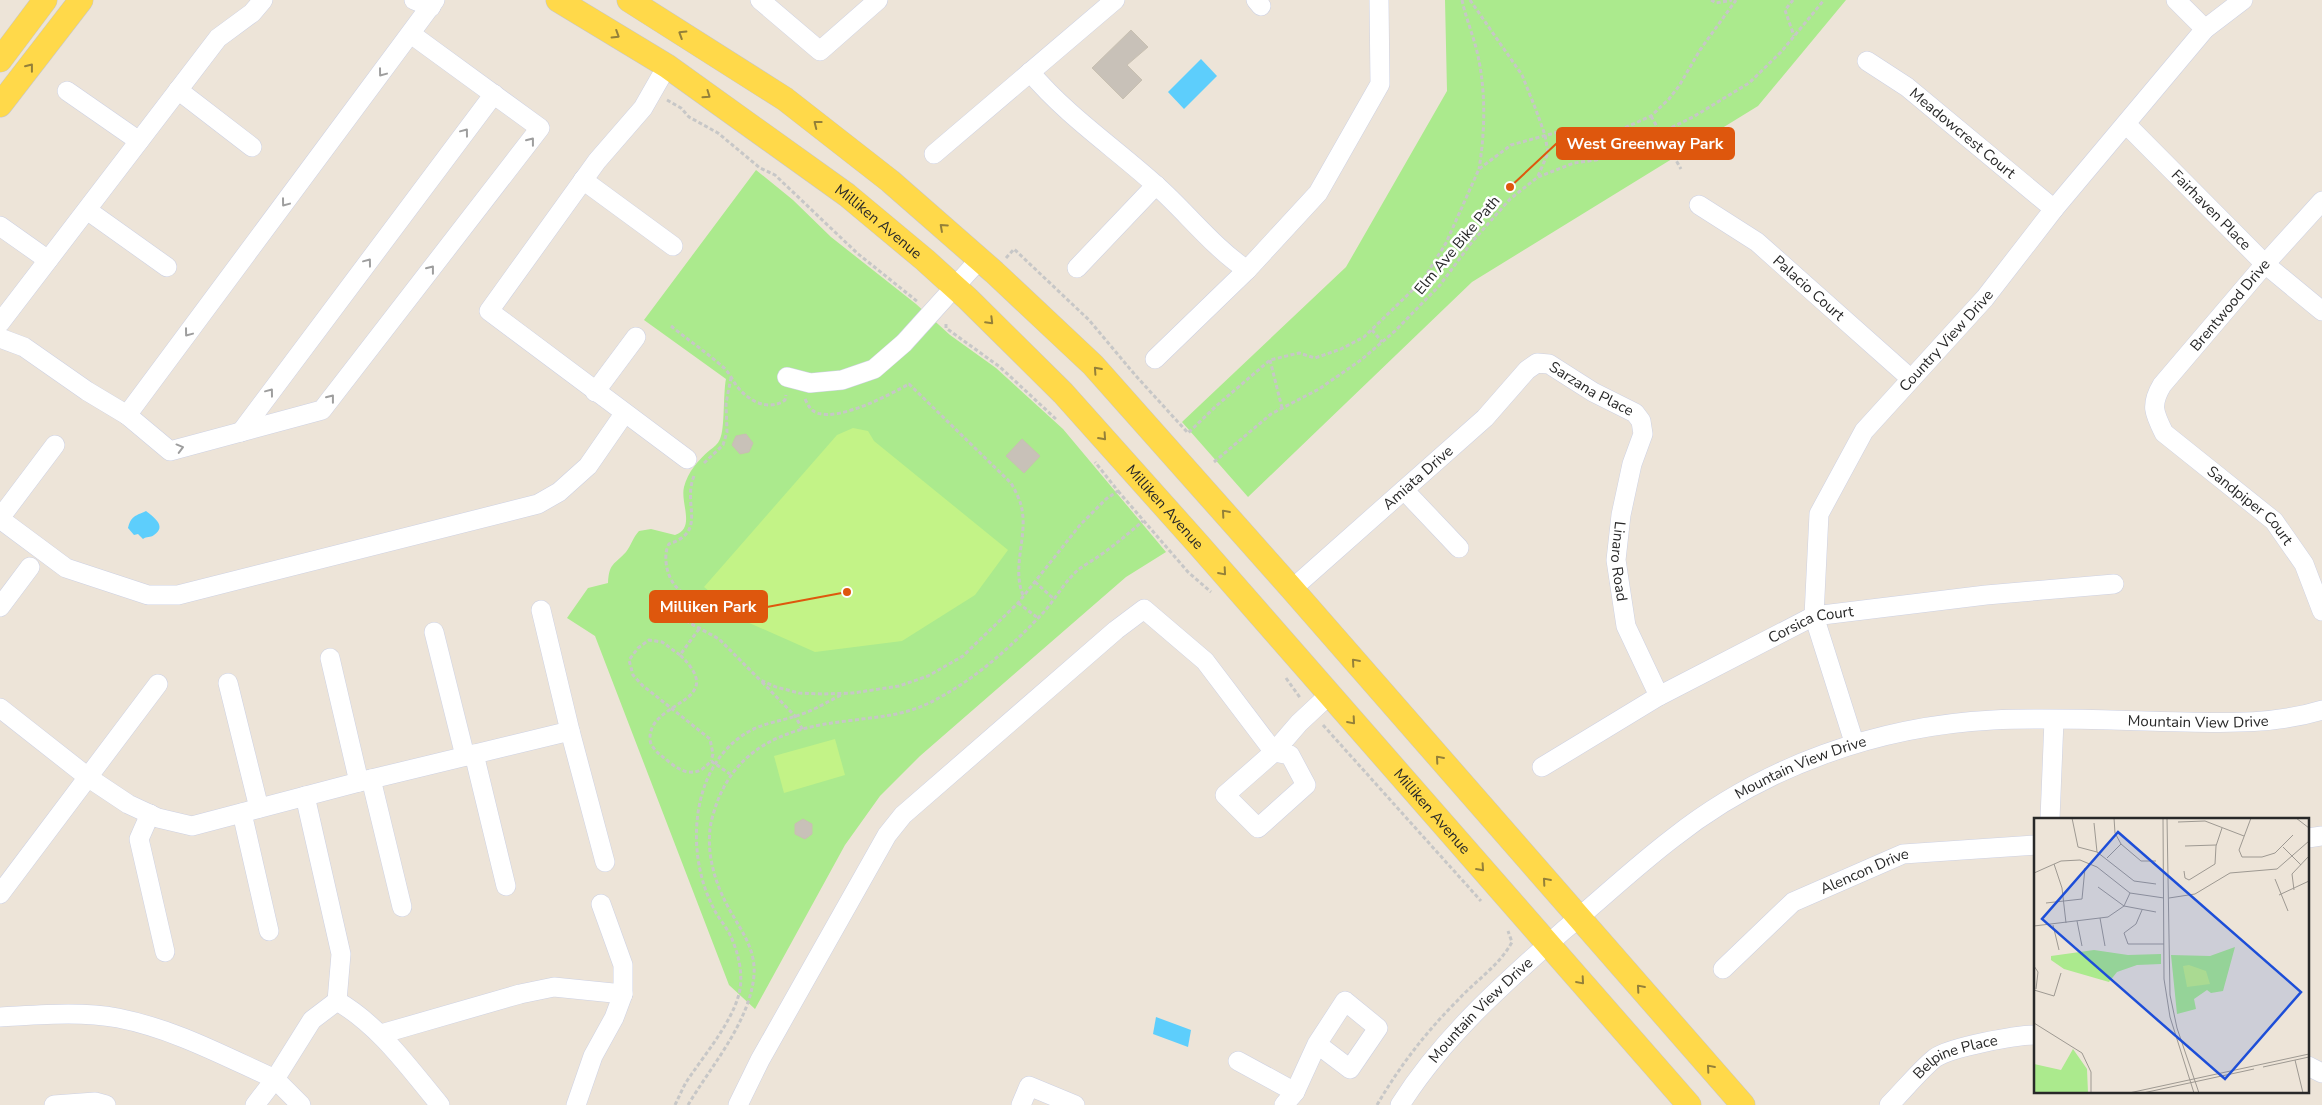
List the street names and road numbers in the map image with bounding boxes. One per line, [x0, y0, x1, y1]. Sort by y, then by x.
street label: Meadowcrest Court [1905, 83, 2020, 184]
street label: Fairhaven Place [2167, 165, 2256, 254]
street label: Milliken Avenue [831, 180, 926, 263]
street label: Elm Ave Bike Path [1410, 191, 1504, 299]
street label: Palacio Court [1769, 251, 1849, 326]
street label: Brentwood Drive [2185, 255, 2275, 355]
street label: Country View Drive [1895, 285, 1998, 396]
street label: Sarzana Place [1545, 357, 1637, 421]
street label: Amiata Drive [1378, 441, 1457, 514]
street label: Milliken Avenue [1122, 460, 1208, 554]
street label: Sandpiper Court [2203, 461, 2298, 549]
street label: Linaro Road [1606, 520, 1632, 603]
street label: Corsica Court [1765, 601, 1855, 648]
street label: Mountain View Drive [2127, 711, 2270, 733]
street label: Mountain View Drive [1731, 731, 1868, 804]
street label: Milliken Avenue [1389, 764, 1475, 858]
street label: Alencon Drive [1817, 844, 1909, 899]
street label: Mountain View Drive [1424, 953, 1537, 1067]
street label: Belpine Place [1908, 1030, 1999, 1083]

